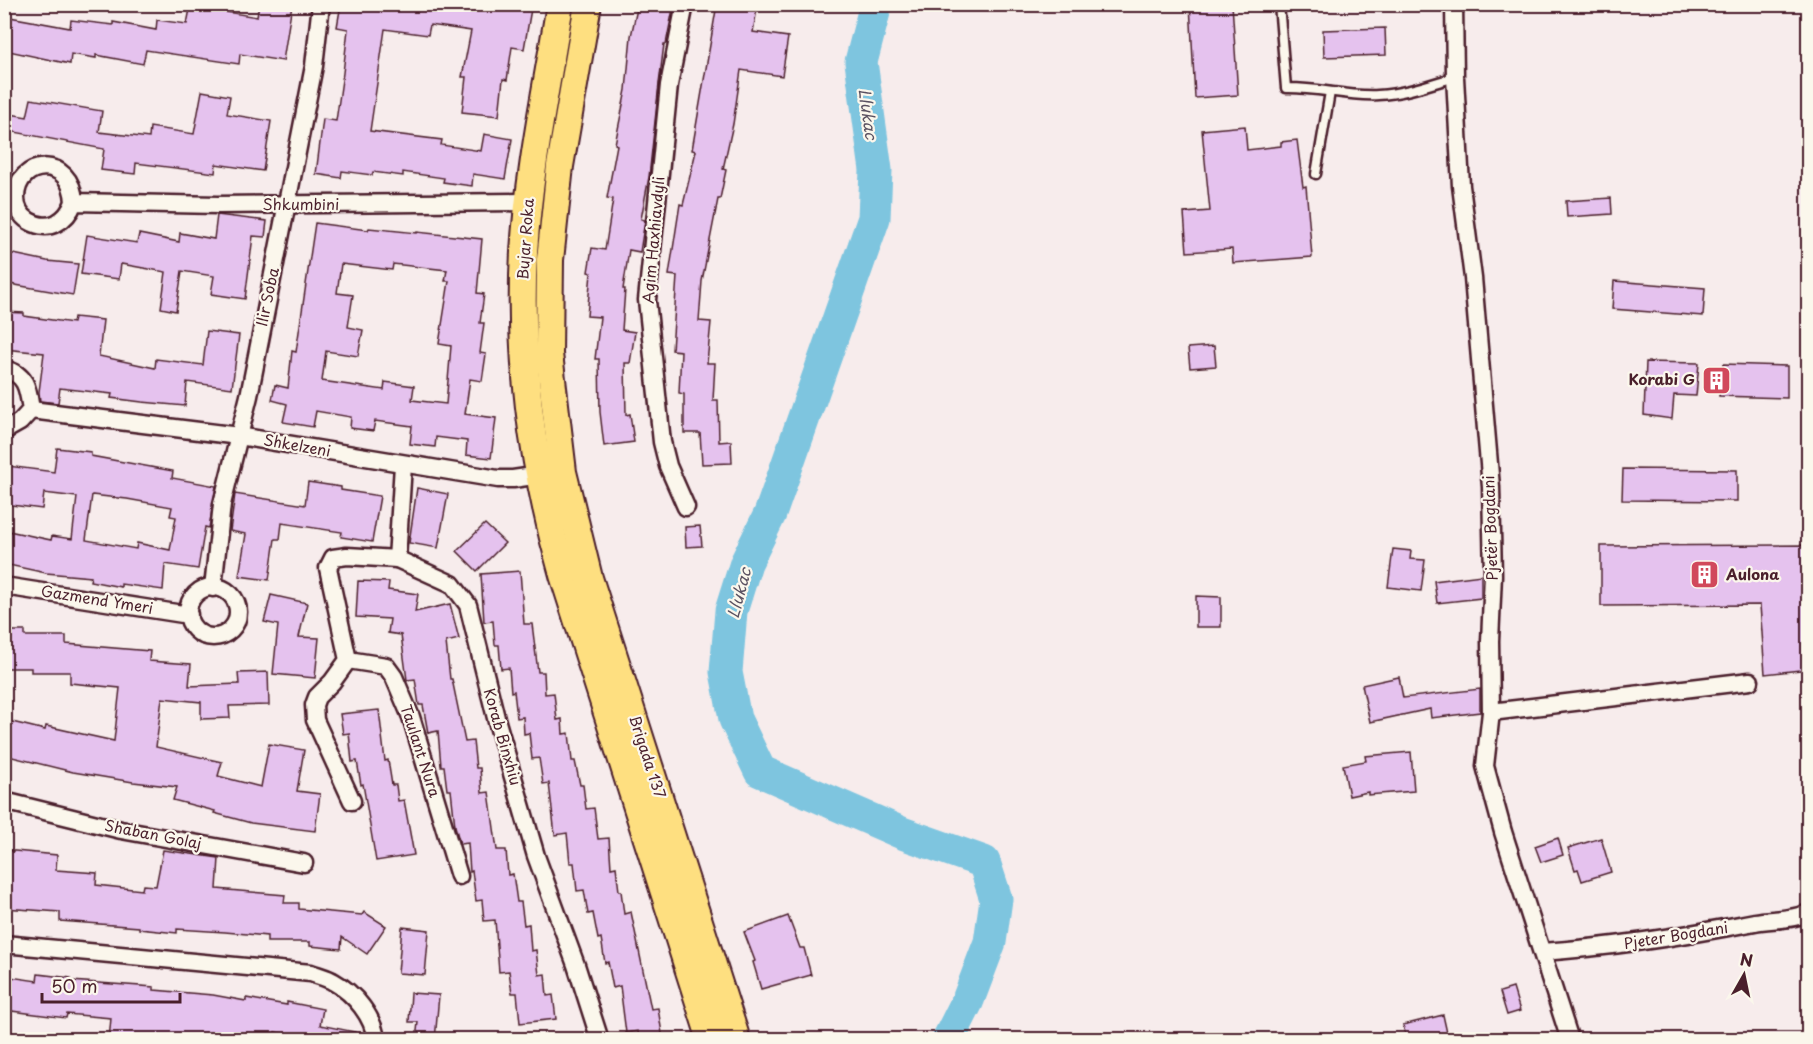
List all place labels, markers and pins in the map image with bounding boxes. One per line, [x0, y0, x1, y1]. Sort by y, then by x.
building icon: Korabi G [1700, 364, 1732, 396]
place label: Korabi G [1628, 367, 1695, 390]
building icon: Aulona [1689, 559, 1721, 591]
place label: Aulona [1725, 562, 1779, 585]

